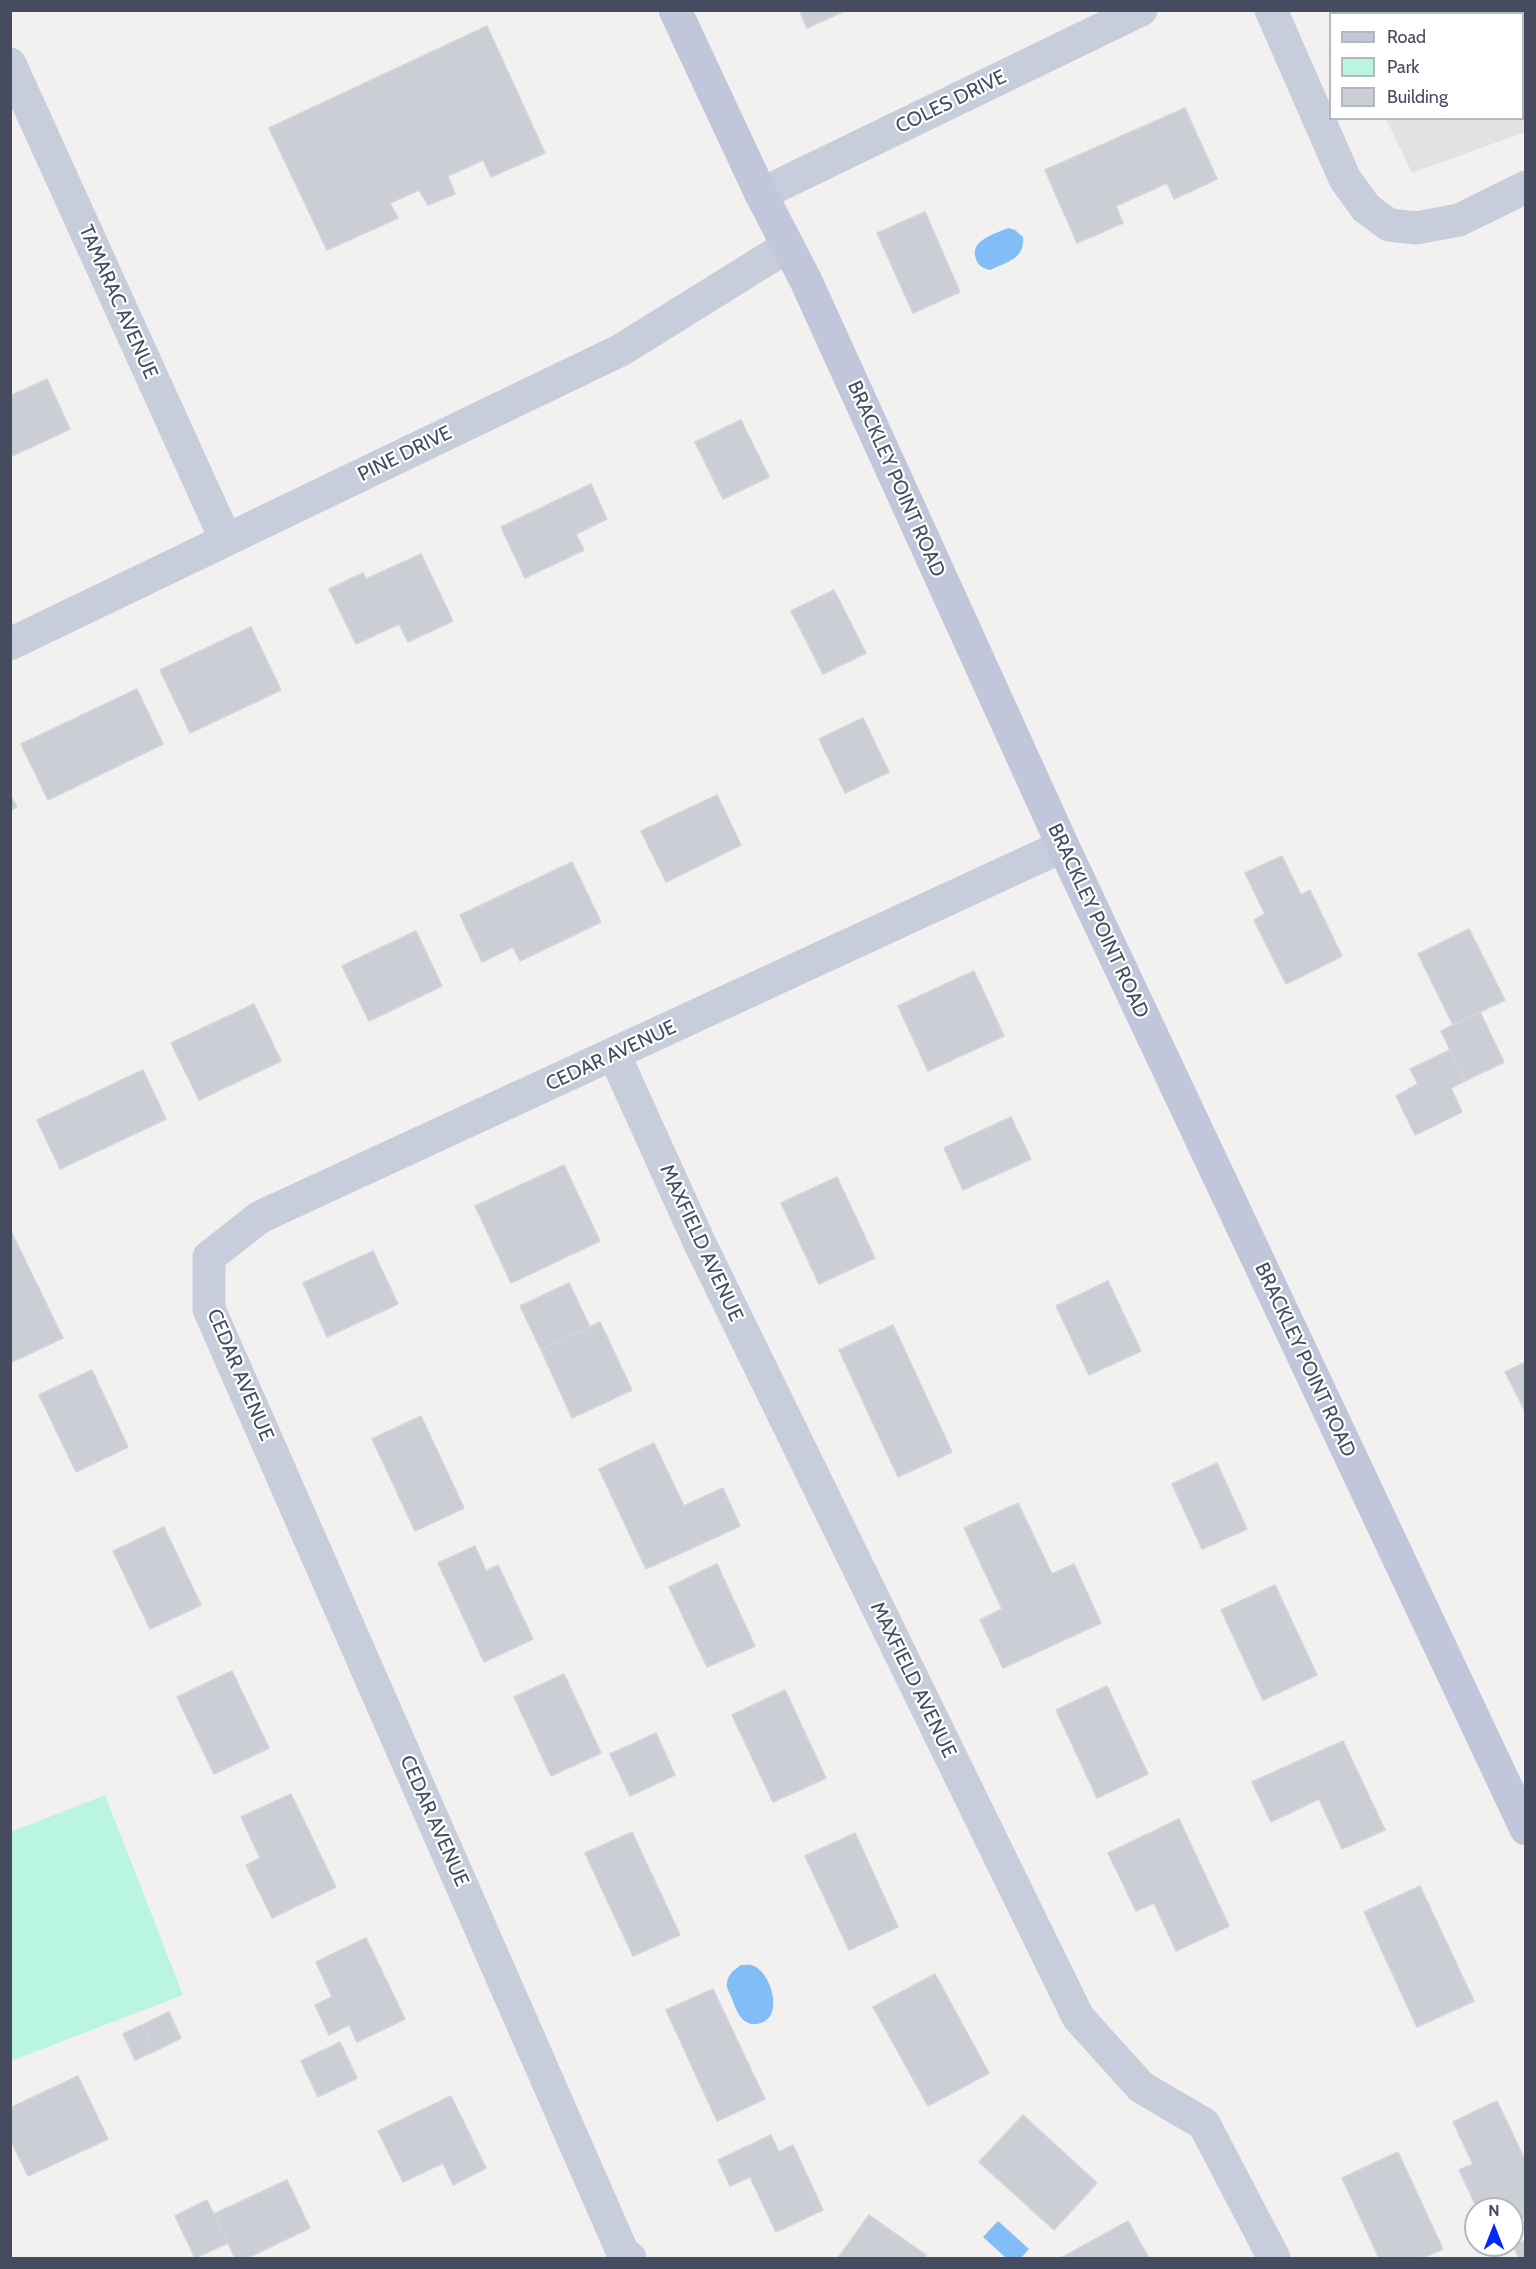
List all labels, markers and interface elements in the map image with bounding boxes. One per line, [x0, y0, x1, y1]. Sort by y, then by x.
legend [1329, 12, 1524, 120]
text: Road [1387, 26, 1426, 48]
text: Park [1387, 56, 1419, 78]
street label: COLES DRIVE [892, 65, 1010, 139]
text: Building [1387, 86, 1448, 108]
street label: TAMARAC AVENUE [73, 221, 163, 383]
street label: BRACKLEY POINT ROAD [842, 377, 950, 581]
street label: PINE DRIVE [354, 421, 456, 487]
street label: BRACKLEY POINT ROAD [1042, 820, 1154, 1022]
street label: CEDAR AVENUE [542, 1015, 680, 1097]
street label: MAXFIELD AVENUE [654, 1161, 748, 1325]
street label: BRACKLEY POINT ROAD [1249, 1259, 1361, 1461]
street label: CEDAR AVENUE [201, 1305, 279, 1445]
street label: MAXFIELD AVENUE [865, 1598, 961, 1762]
street label: CEDAR AVENUE [394, 1752, 474, 1890]
north arrow [1464, 2197, 1524, 2257]
text: N [1488, 2201, 1500, 2220]

